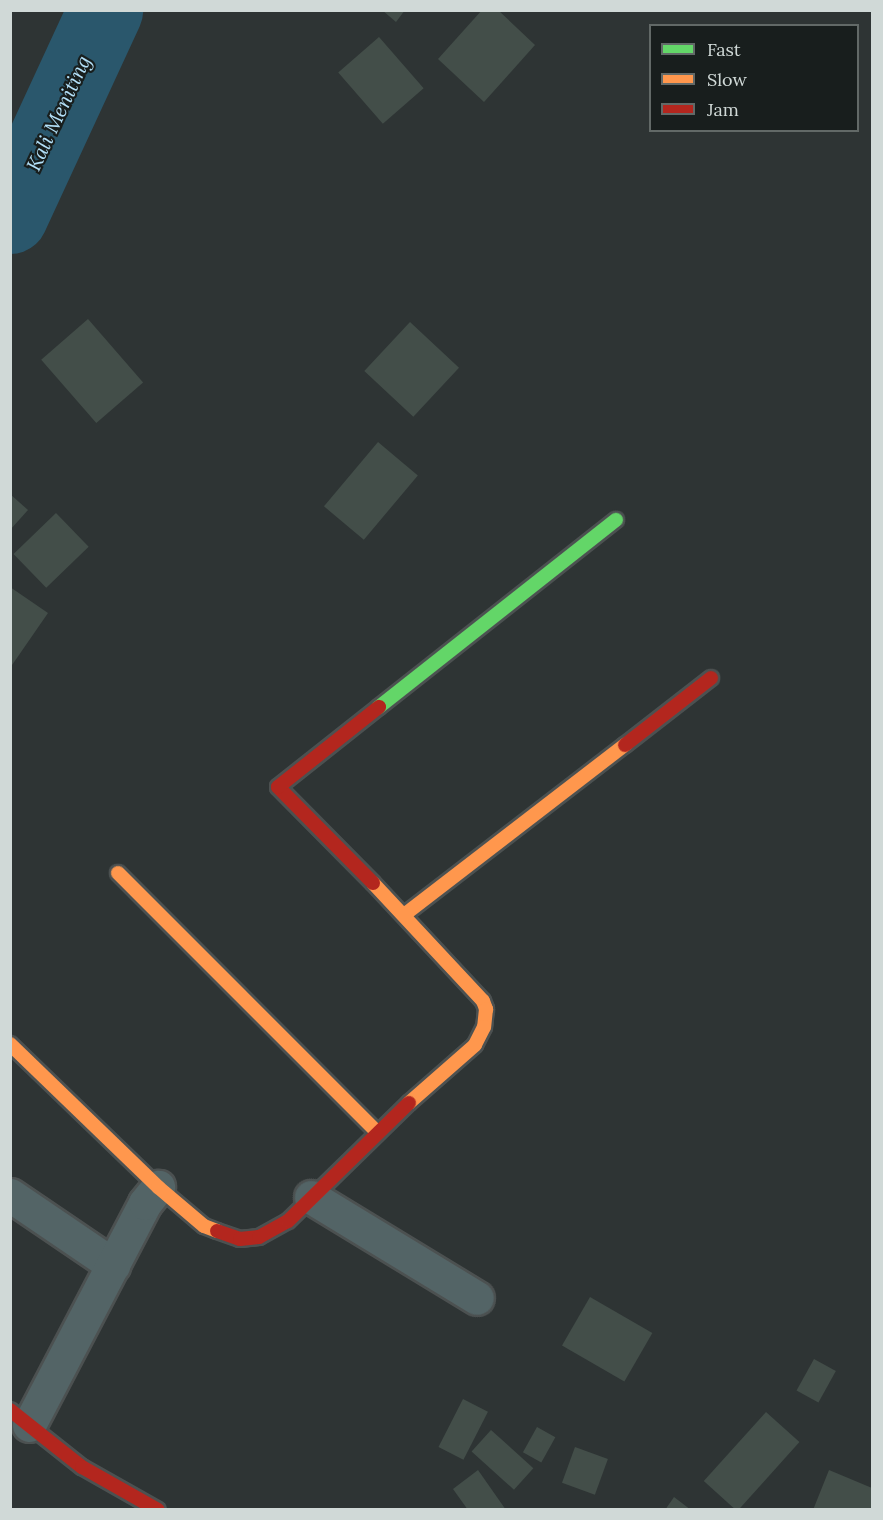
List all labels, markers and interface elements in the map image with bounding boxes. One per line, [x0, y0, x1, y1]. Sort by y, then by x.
legend [649, 24, 859, 132]
text: Fast [707, 38, 741, 61]
water label: Kali Meniting [21, 52, 95, 174]
text: Slow [707, 68, 747, 91]
text: Jam [707, 98, 739, 121]

